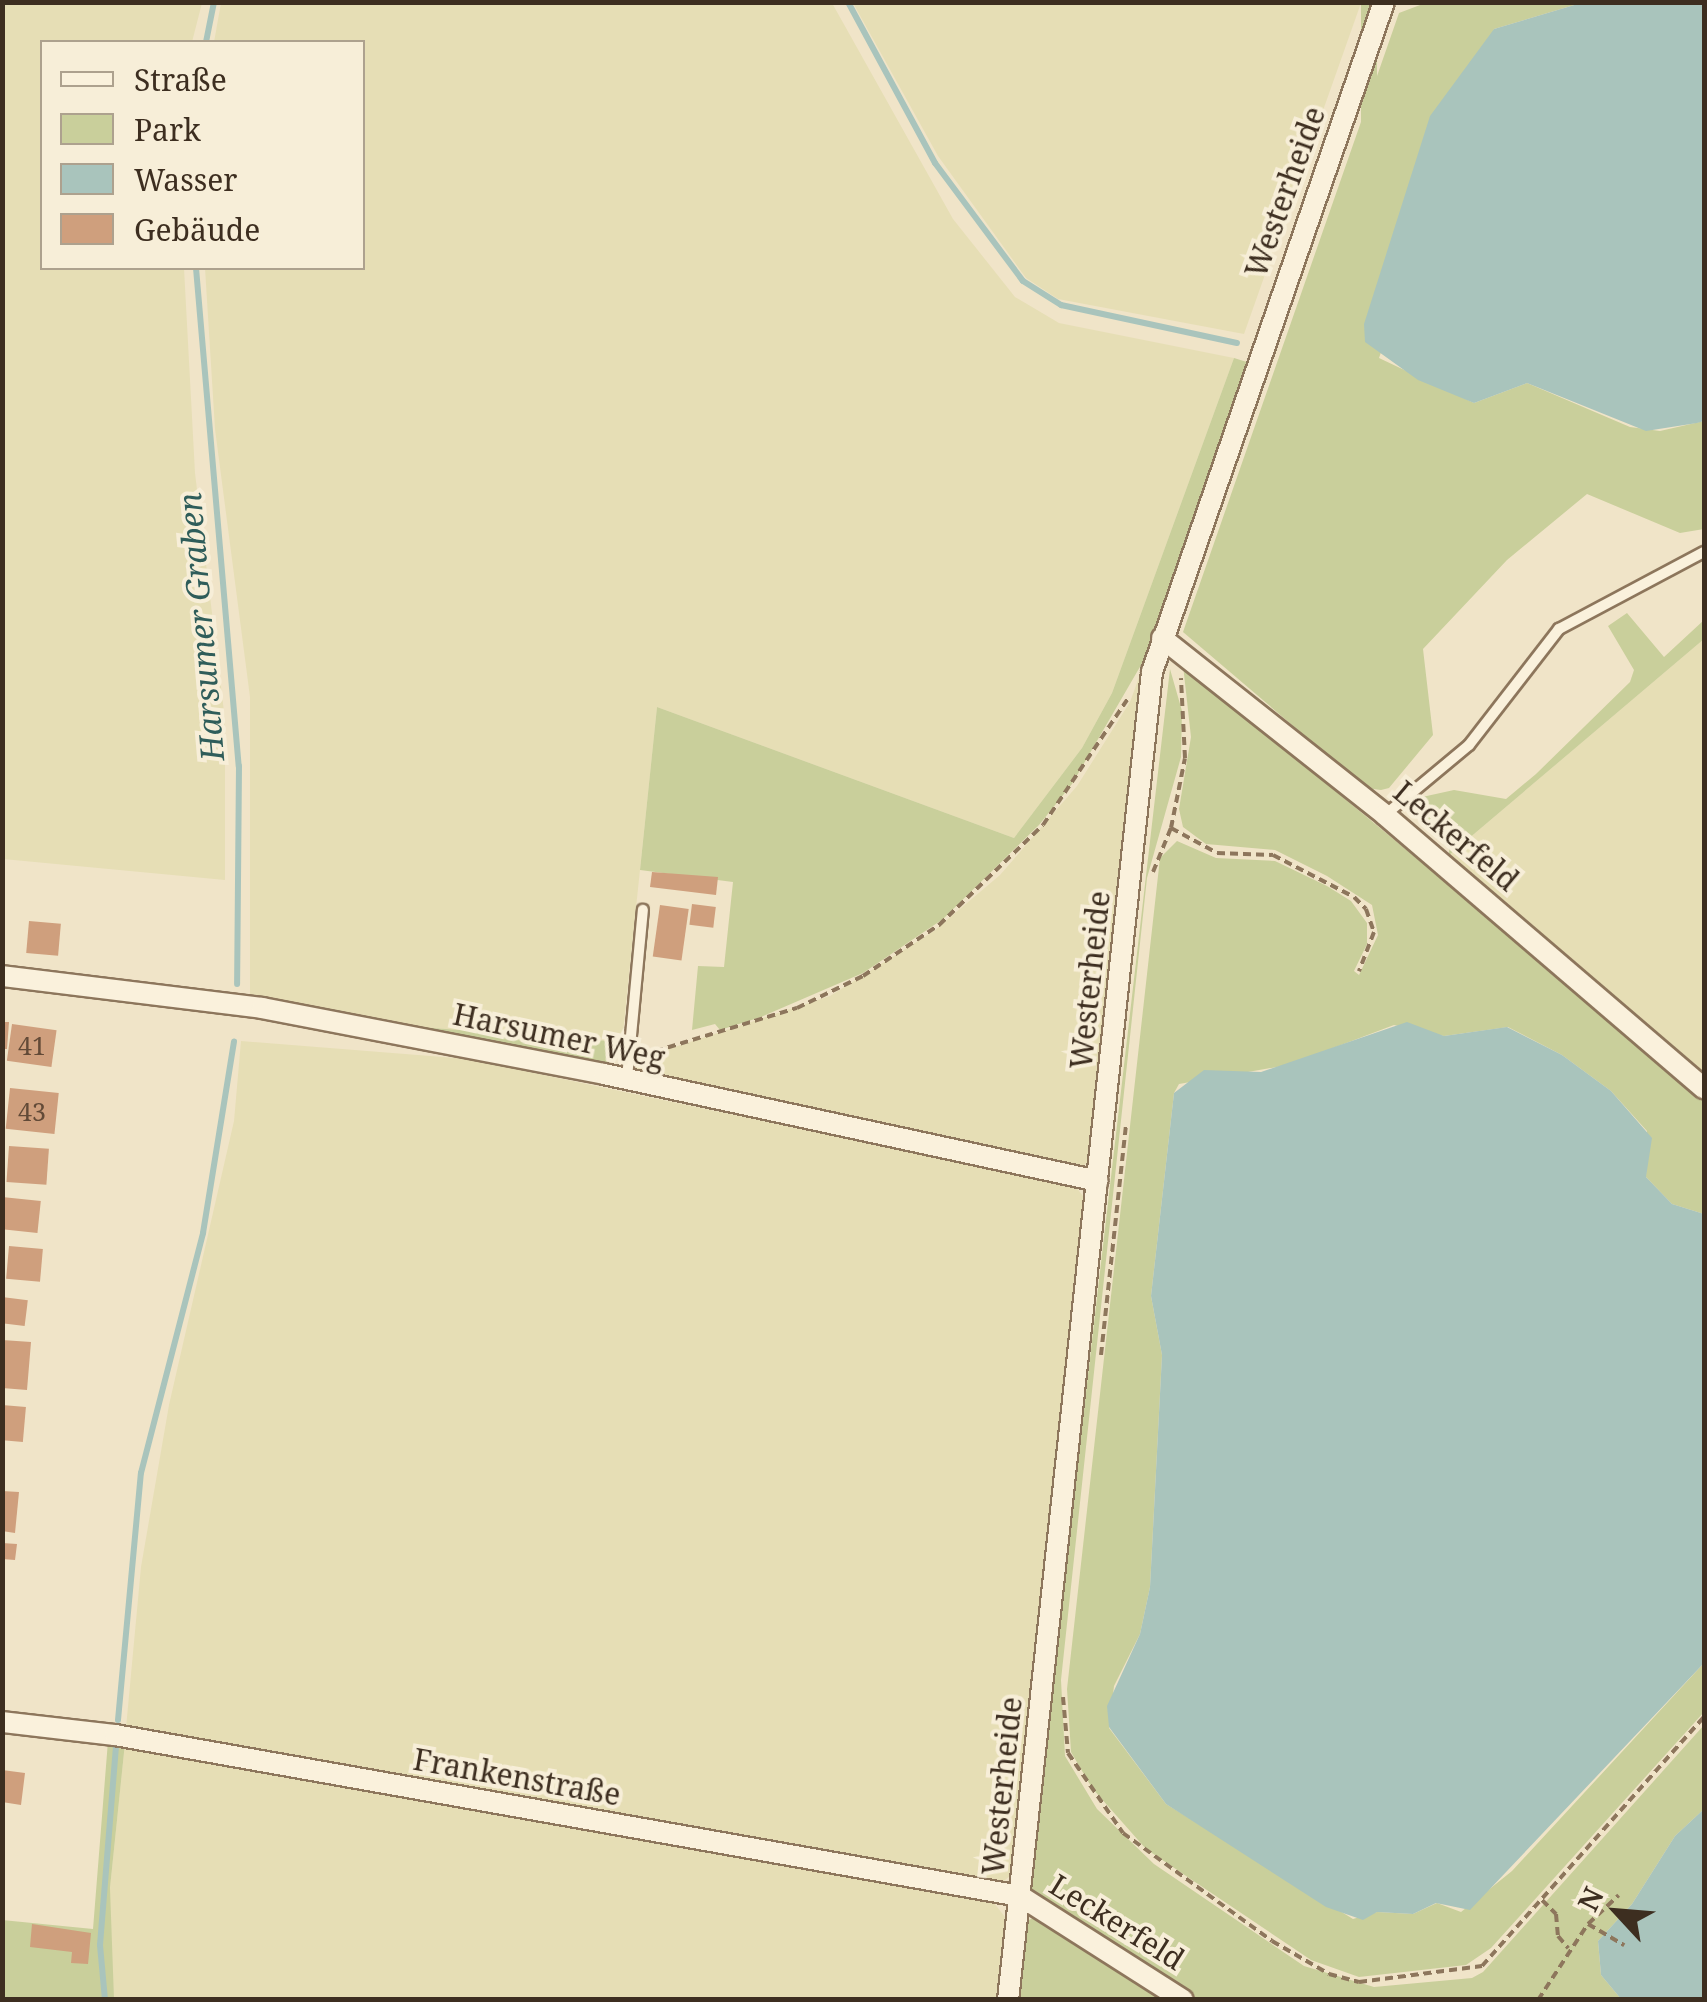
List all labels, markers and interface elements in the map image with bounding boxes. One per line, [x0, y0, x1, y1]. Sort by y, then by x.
legend [40, 40, 365, 270]
text: Straße [134, 59, 227, 100]
street label: Westerheide [1237, 102, 1333, 282]
text: Park [134, 109, 201, 150]
text: Wasser [134, 159, 237, 200]
text: Gebäude [134, 209, 260, 250]
water label: Harsumer Graben [170, 491, 232, 763]
street label: Leckerfeld [1386, 774, 1526, 898]
street label: Westerheide [1063, 889, 1117, 1071]
street label: Harsumer Weg [450, 996, 668, 1076]
house number: 41 [18, 1030, 46, 1060]
house number: 43 [18, 1096, 46, 1126]
street label: Westerheide [975, 1695, 1029, 1877]
street label: Frankenstraße [411, 1741, 623, 1813]
north arrow [1567, 1862, 1667, 1962]
street label: Leckerfeld [1043, 1867, 1191, 1977]
text: N [1568, 1881, 1612, 1917]

